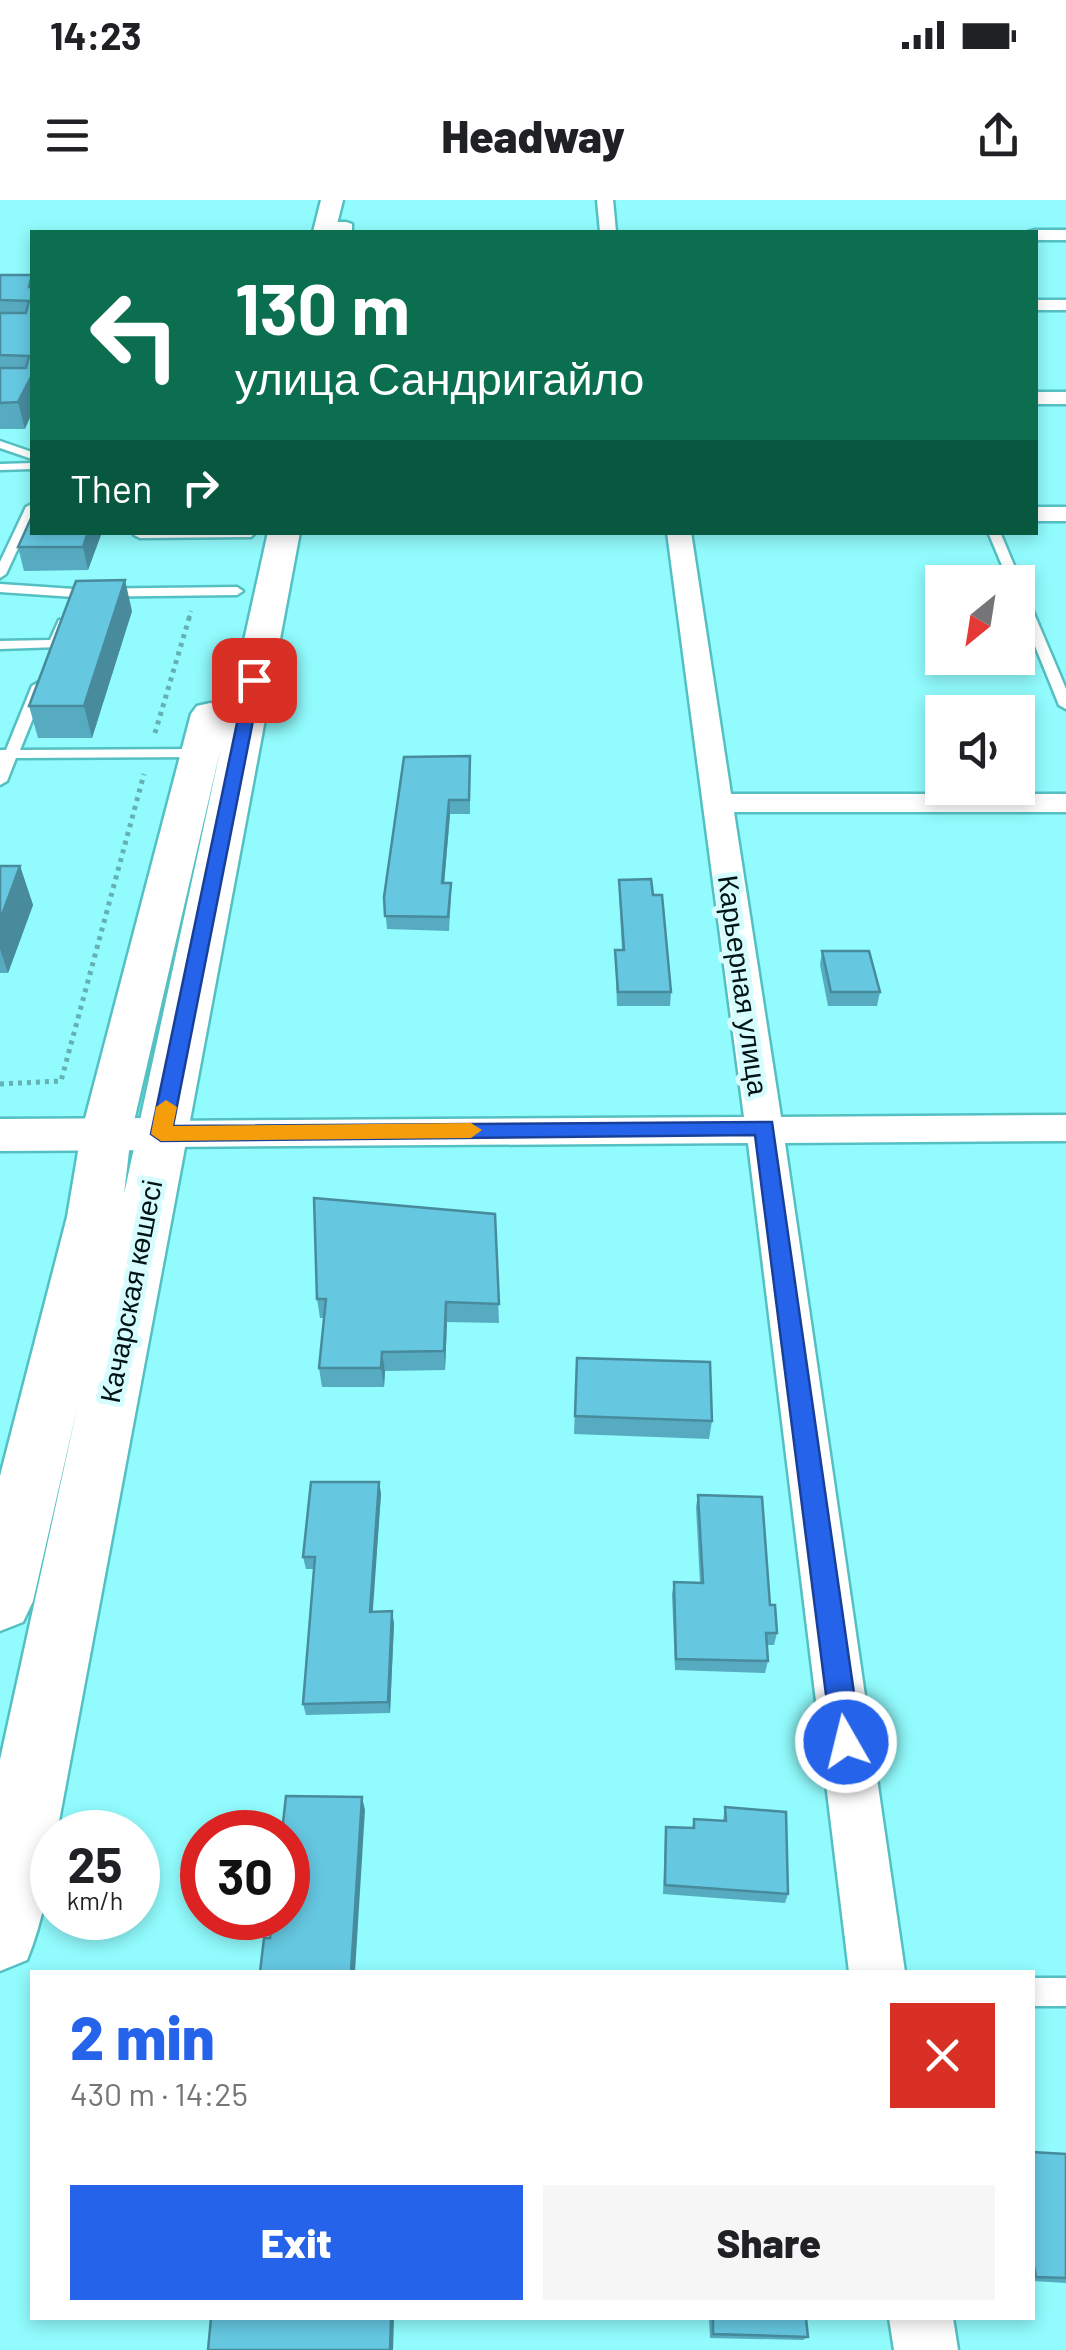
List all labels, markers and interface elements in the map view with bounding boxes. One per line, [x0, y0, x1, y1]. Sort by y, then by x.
text: 14:23 [50, 12, 142, 58]
icon: menu [40, 108, 95, 163]
text: Headway [441, 108, 625, 162]
icon: share [971, 108, 1026, 163]
text: 130 m [235, 265, 410, 349]
icon: left [70, 270, 200, 400]
text: улица Сандригайло [235, 350, 644, 404]
icon: right [173, 460, 228, 515]
text: Then [70, 465, 153, 511]
north arrow [925, 565, 1035, 675]
map controls [925, 565, 1035, 805]
pin [212, 638, 297, 723]
icon: arrive [227, 653, 282, 708]
button: sound [925, 695, 1035, 805]
street label: Карьерная улица [712, 873, 776, 1098]
street label: Качарская көшесі [92, 1177, 168, 1405]
position arrow [794, 1690, 898, 1794]
speed limit sign: 30 [180, 1810, 310, 1940]
text: 25 [68, 1833, 122, 1893]
text: km/h [67, 1885, 123, 1915]
text: 2 min [70, 2000, 215, 2072]
button: close [890, 2003, 995, 2108]
text: 430 m · 14:25 [70, 2074, 248, 2112]
button: Exit [70, 2185, 523, 2300]
button: Share [543, 2185, 995, 2300]

